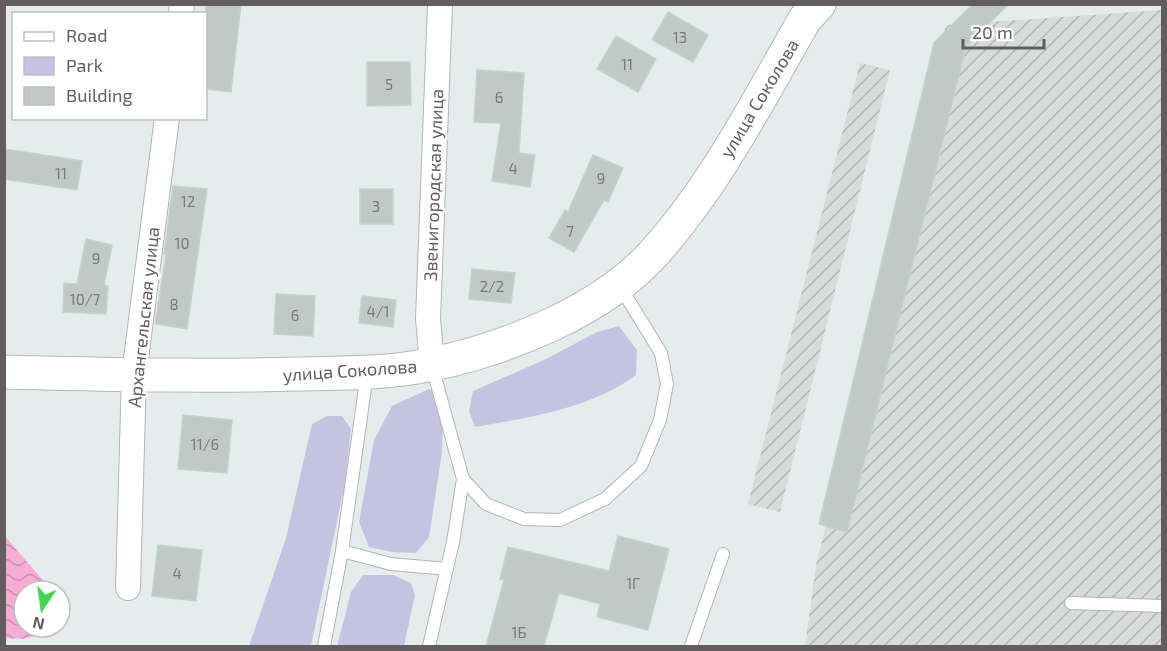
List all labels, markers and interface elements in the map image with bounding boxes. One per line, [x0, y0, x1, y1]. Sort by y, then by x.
legend [12, 12, 207, 120]
scale bar [963, 12, 1044, 50]
text: 20 m [972, 21, 1013, 43]
text: Road [66, 24, 107, 46]
house number: 13 [673, 28, 687, 46]
street label: улица Соколова [715, 35, 803, 161]
text: Park [66, 54, 103, 76]
house number: 11 [621, 55, 633, 73]
house number: 5 [385, 75, 393, 93]
text: Building [66, 84, 133, 106]
street label: Звенигородская улица [419, 88, 447, 282]
house number: 6 [495, 88, 503, 106]
house number: 4 [508, 159, 518, 177]
house number: 11 [55, 164, 67, 182]
house number: 9 [597, 169, 605, 187]
house number: 12 [181, 192, 195, 210]
house number: 3 [372, 197, 380, 215]
house number: 7 [566, 222, 574, 240]
street label: Архангельская улица [123, 226, 163, 408]
house number: 10 [174, 234, 190, 252]
house number: 9 [92, 249, 100, 267]
house number: 2/2 [480, 277, 504, 295]
house number: 10/7 [70, 290, 101, 308]
house number: 8 [169, 295, 179, 313]
house number: 4/1 [367, 302, 389, 320]
house number: 6 [291, 306, 299, 324]
street label: улица Соколова [282, 354, 418, 386]
house number: 11/6 [191, 435, 219, 453]
house number: 4 [172, 564, 182, 582]
house number: 1Г [626, 574, 640, 592]
north arrow [12, 579, 72, 639]
text: N [31, 614, 46, 635]
house number: 1Б [512, 623, 526, 641]

